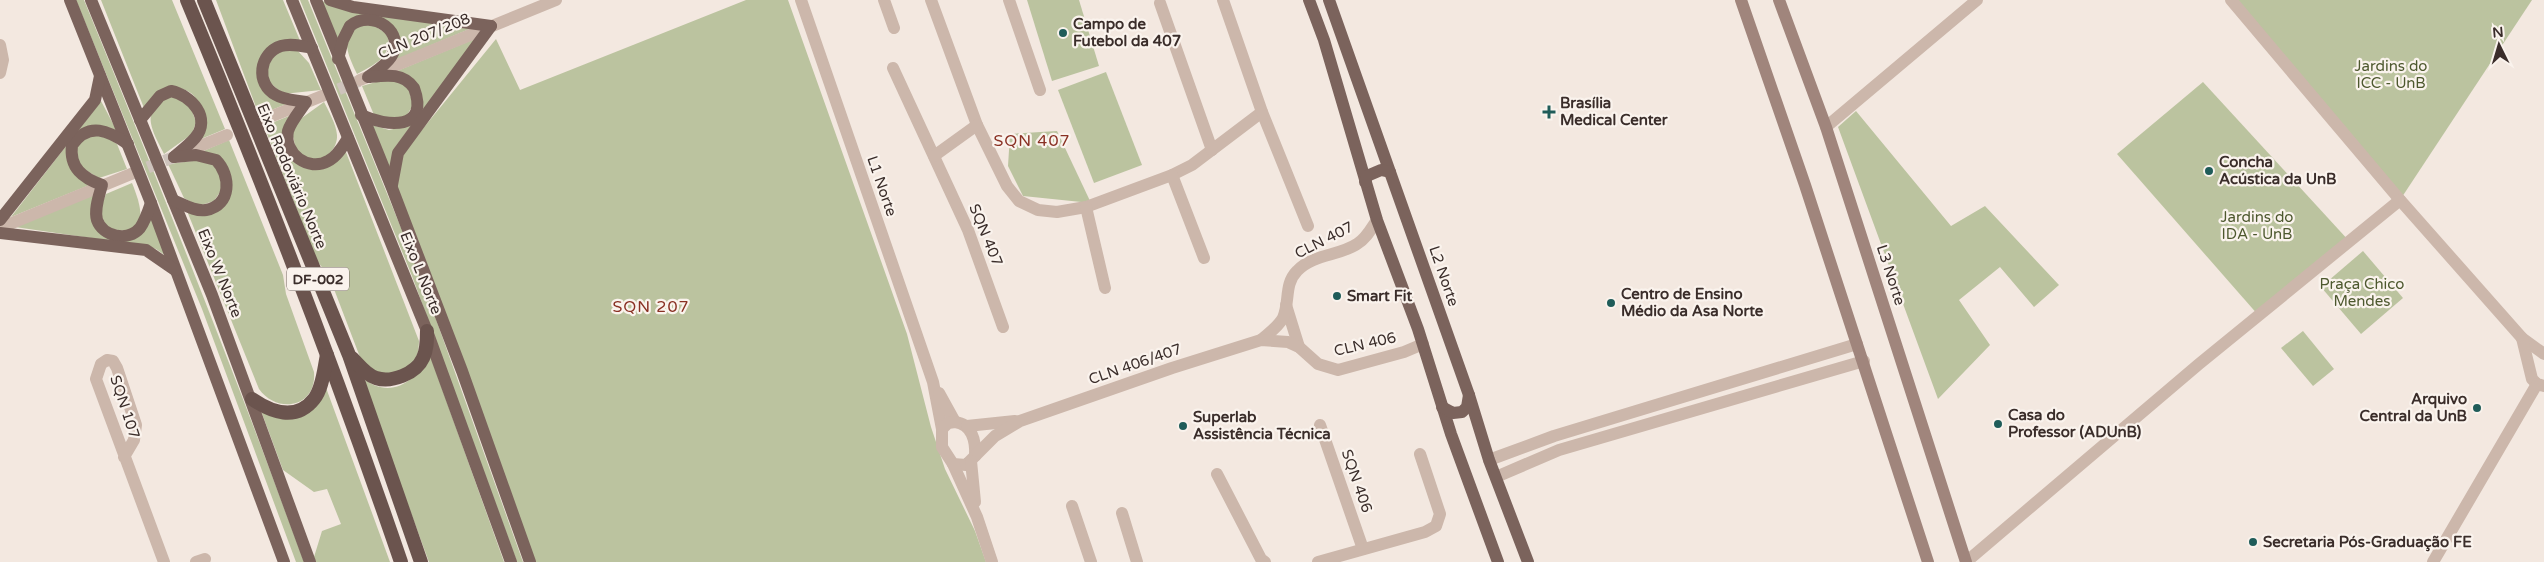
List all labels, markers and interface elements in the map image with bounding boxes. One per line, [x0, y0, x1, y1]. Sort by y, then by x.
street label: CLN 207/208 [375, 9, 473, 63]
place label: Campo de Futebol da 407 [1073, 15, 1181, 50]
north arrow [2474, 20, 2524, 70]
text: N [2492, 24, 2504, 42]
marker: Campo de Futebol da 407 [1057, 27, 1069, 39]
park label: Jardins do ICC - UnB [2355, 57, 2427, 92]
place label: Brasília Medical Center [1560, 94, 1668, 129]
street label: Eixo Rodoviário Norte [253, 101, 331, 251]
marker: Brasília Medical Center [1542, 105, 1556, 119]
district label: SQN 407 [993, 131, 1071, 151]
street label: L1 Norte [863, 153, 901, 219]
place label: Concha Acústica da UnB [2219, 153, 2336, 188]
marker: Concha Acústica da UnB [2203, 165, 2215, 177]
street label: SQN 407 [965, 201, 1007, 269]
park label: Jardins do IDA - UnB [2221, 208, 2293, 243]
street label: CLN 407 [1292, 218, 1356, 262]
street label: Eixo W Norte [194, 226, 246, 320]
street label: Eixo L Norte [396, 229, 446, 317]
street label: L3 Norte [1873, 242, 1909, 308]
street label: L2 Norte [1425, 243, 1463, 309]
road number: DF-002 [287, 268, 349, 290]
park label: Praça Chico Mendes [2320, 275, 2404, 310]
place label: Centro de Ensino Médio da Asa Norte [1621, 285, 1764, 320]
place label: Smart Fit [1347, 287, 1412, 305]
marker: Smart Fit [1331, 290, 1343, 302]
district label: SQN 207 [612, 297, 690, 317]
marker: Centro de Ensino Médio da Asa Norte [1605, 297, 1617, 309]
street label: CLN 406 [1332, 328, 1398, 360]
street label: CLN 406/407 [1086, 340, 1184, 388]
street label: SQN 107 [106, 373, 144, 441]
place label: Arquivo Central da UnB [2360, 390, 2467, 425]
marker: Arquivo Central da UnB [2471, 402, 2483, 414]
place label: Casa do Professor (ADUnB) [2008, 406, 2142, 441]
place label: Superlab Assistência Técnica [1193, 408, 1331, 443]
marker: Casa do Professor (ADUnB) [1992, 418, 2004, 430]
marker: Superlab Assistência Técnica [1177, 420, 1189, 432]
street label: SQN 406 [1338, 447, 1376, 515]
place label: Secretaria Pós-Graduação FE [2263, 533, 2472, 552]
marker: Secretaria Pós-Graduação FE [2247, 536, 2259, 548]

